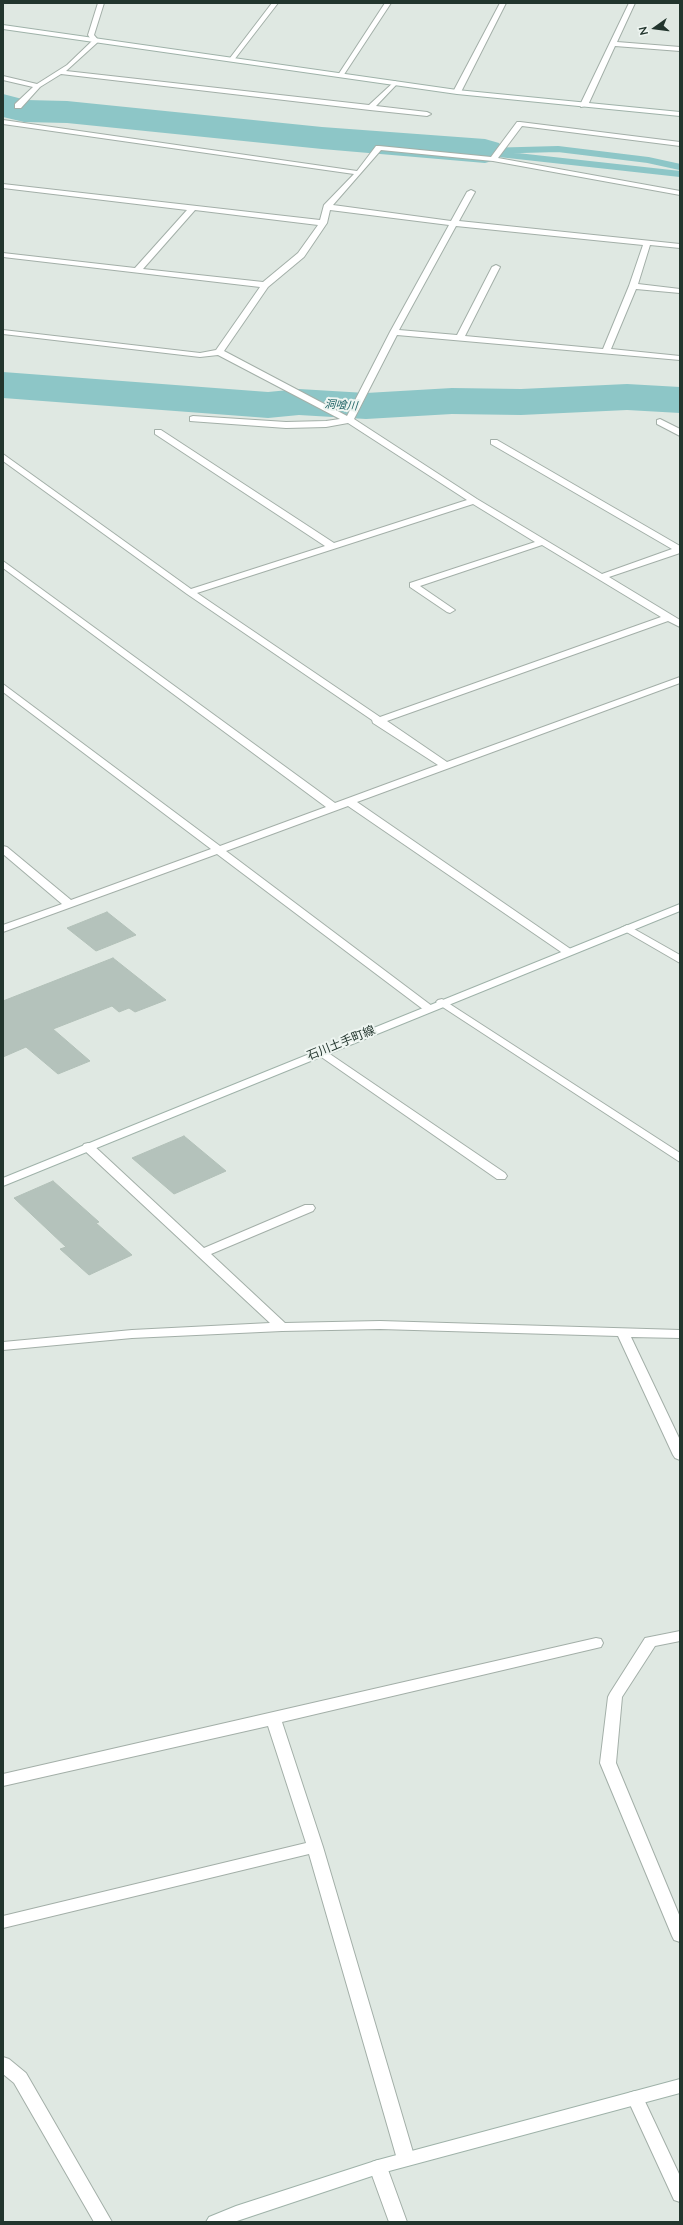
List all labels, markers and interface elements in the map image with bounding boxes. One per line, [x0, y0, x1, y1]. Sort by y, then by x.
north arrow [635, 8, 675, 48]
text: N [636, 25, 650, 37]
water label: 洞喰川 [324, 397, 358, 413]
street label: 石川土手町線 [305, 1023, 377, 1063]

